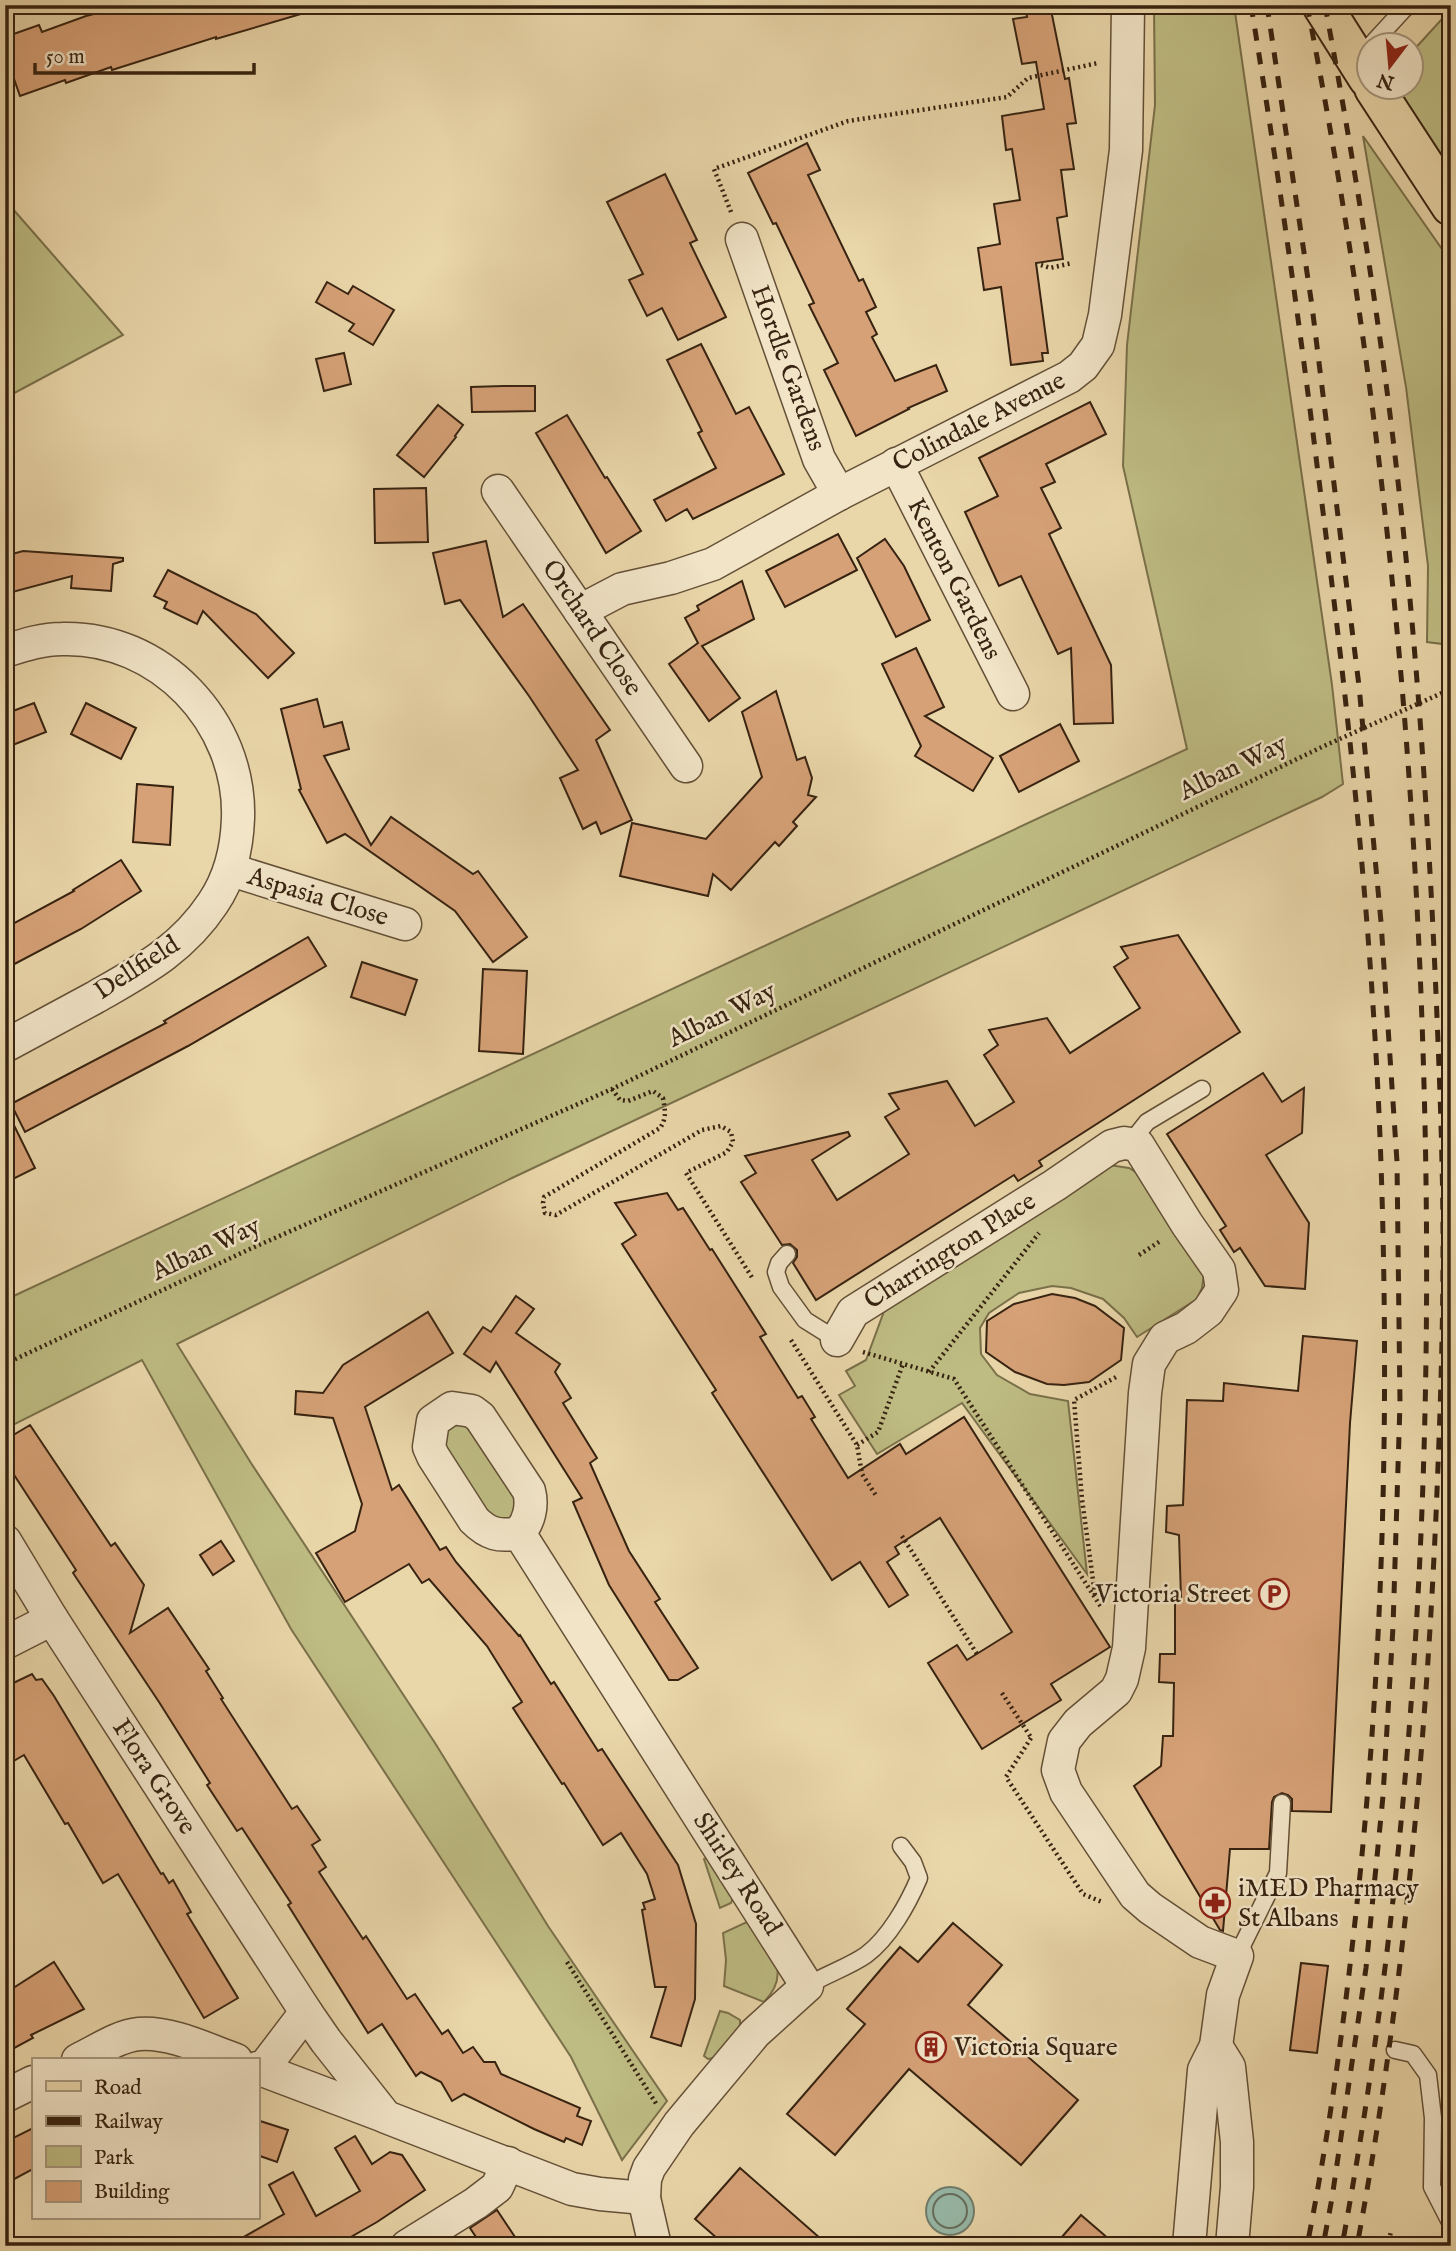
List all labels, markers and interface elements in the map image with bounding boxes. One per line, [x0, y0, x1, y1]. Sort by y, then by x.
scale bar [35, 32, 254, 76]
north arrow [1354, 32, 1424, 102]
text: 50 m [46, 44, 85, 71]
text: N [1374, 66, 1398, 94]
street label: Hordle Gardens [743, 281, 833, 455]
street label: Colindale Avenue [887, 364, 1071, 480]
street label: Kenton Gardens [899, 493, 1009, 665]
street label: Orchard Close [534, 554, 650, 702]
street label: Alban Way [1173, 728, 1293, 809]
street label: Aspasia Close [243, 860, 393, 934]
street label: Dellfield [88, 928, 186, 1008]
street label: Alban Way [662, 975, 782, 1056]
street label: Charrington Place [858, 1185, 1042, 1317]
street label: Alban Way [145, 1209, 266, 1289]
parking icon: Victoria Street [1257, 1577, 1291, 1611]
place label: Victoria Street [1094, 1578, 1251, 1611]
street label: Flora Grove [104, 1713, 204, 1841]
street label: Shirley Road [685, 1806, 789, 1942]
place label: iMED Pharmacy St Albans [1238, 1872, 1419, 1935]
pharmacy icon: iMED Pharmacy St Albans [1198, 1886, 1232, 1920]
building icon: Victoria Square [914, 2030, 948, 2064]
place label: Victoria Square [953, 2031, 1118, 2064]
legend [32, 2058, 259, 2220]
text: Road [94, 2075, 142, 2102]
text: Railway [94, 2109, 164, 2136]
text: Park [94, 2145, 135, 2172]
text: Building [94, 2179, 170, 2206]

